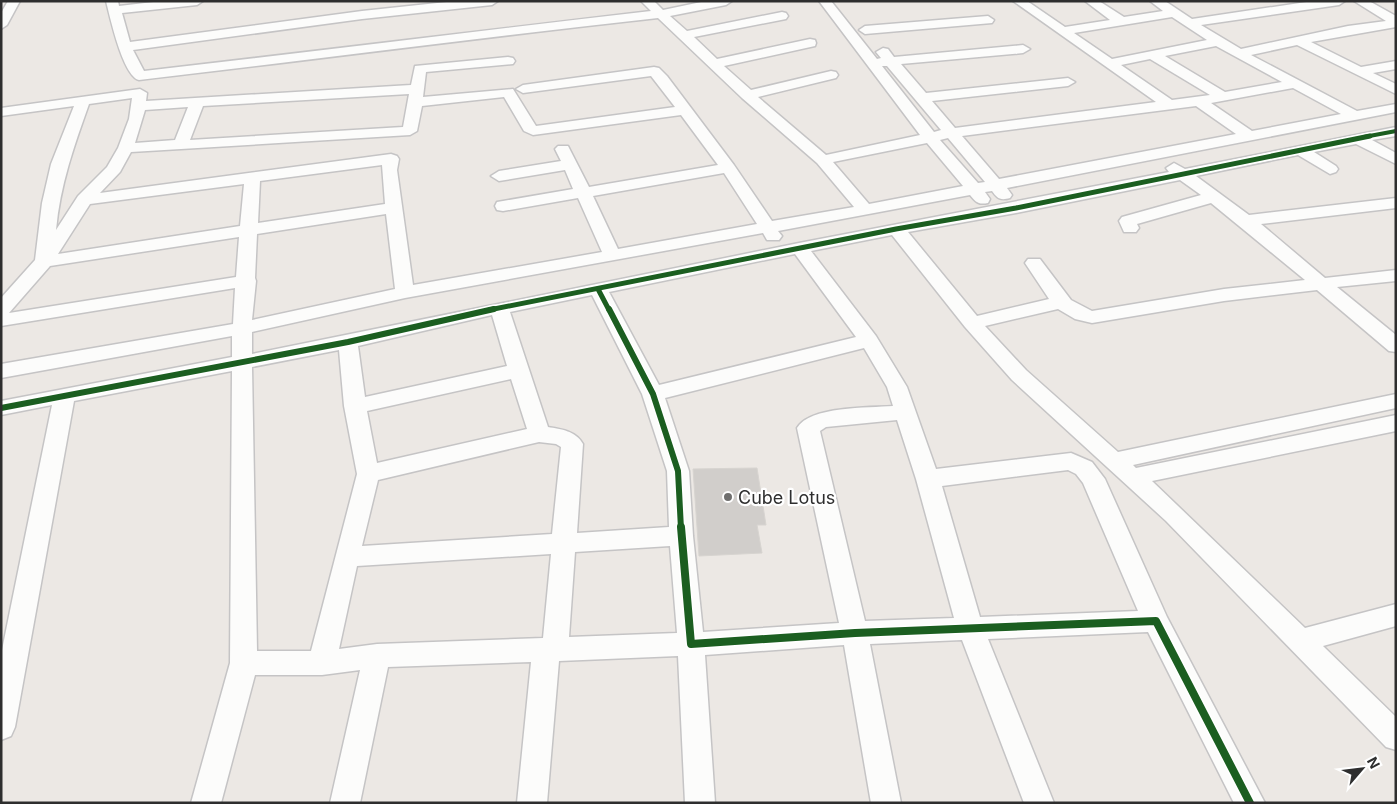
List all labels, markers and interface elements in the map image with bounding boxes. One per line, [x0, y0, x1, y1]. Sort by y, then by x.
place label: Cube Lotus [738, 487, 835, 508]
marker: Cube Lotus [722, 491, 734, 503]
north arrow [1337, 744, 1387, 794]
text: N [1364, 754, 1384, 771]

